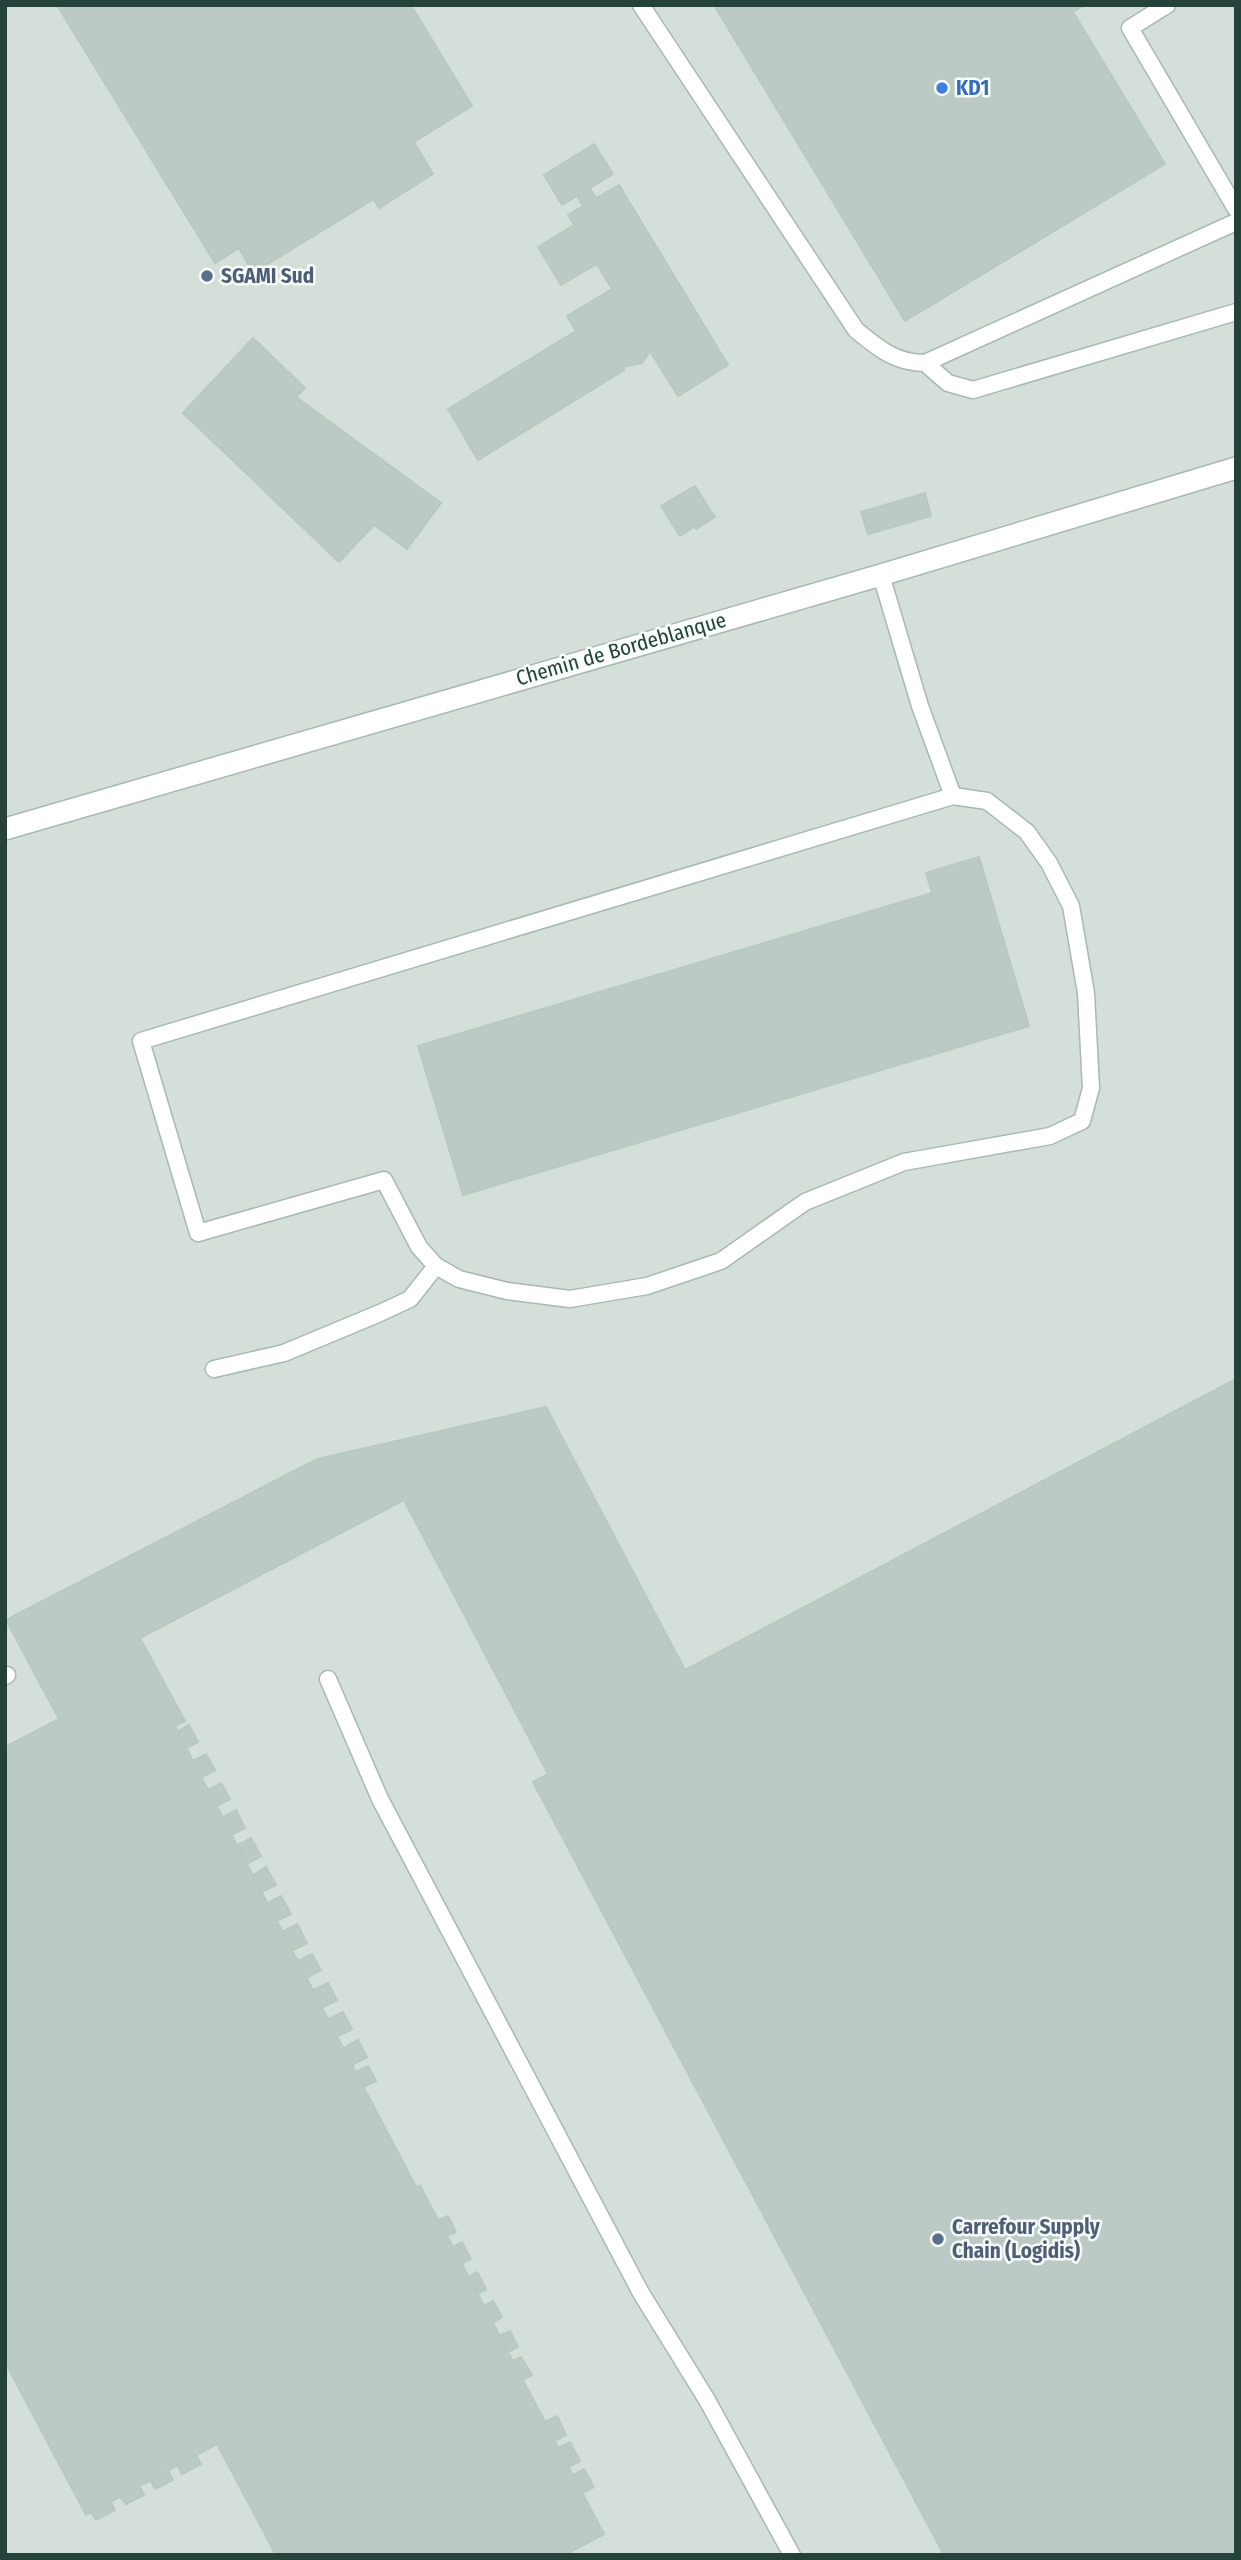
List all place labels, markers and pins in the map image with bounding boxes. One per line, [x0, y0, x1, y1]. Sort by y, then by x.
place label: KD1 [956, 75, 989, 101]
marker: KD1 [934, 80, 950, 96]
place label: SGAMI Sud [221, 263, 314, 289]
marker: SGAMI Sud [199, 268, 215, 284]
place label: Carrefour Supply Chain (Logidis) [952, 2214, 1101, 2264]
marker: Carrefour Supply Chain (Logidis) [930, 2231, 946, 2247]

